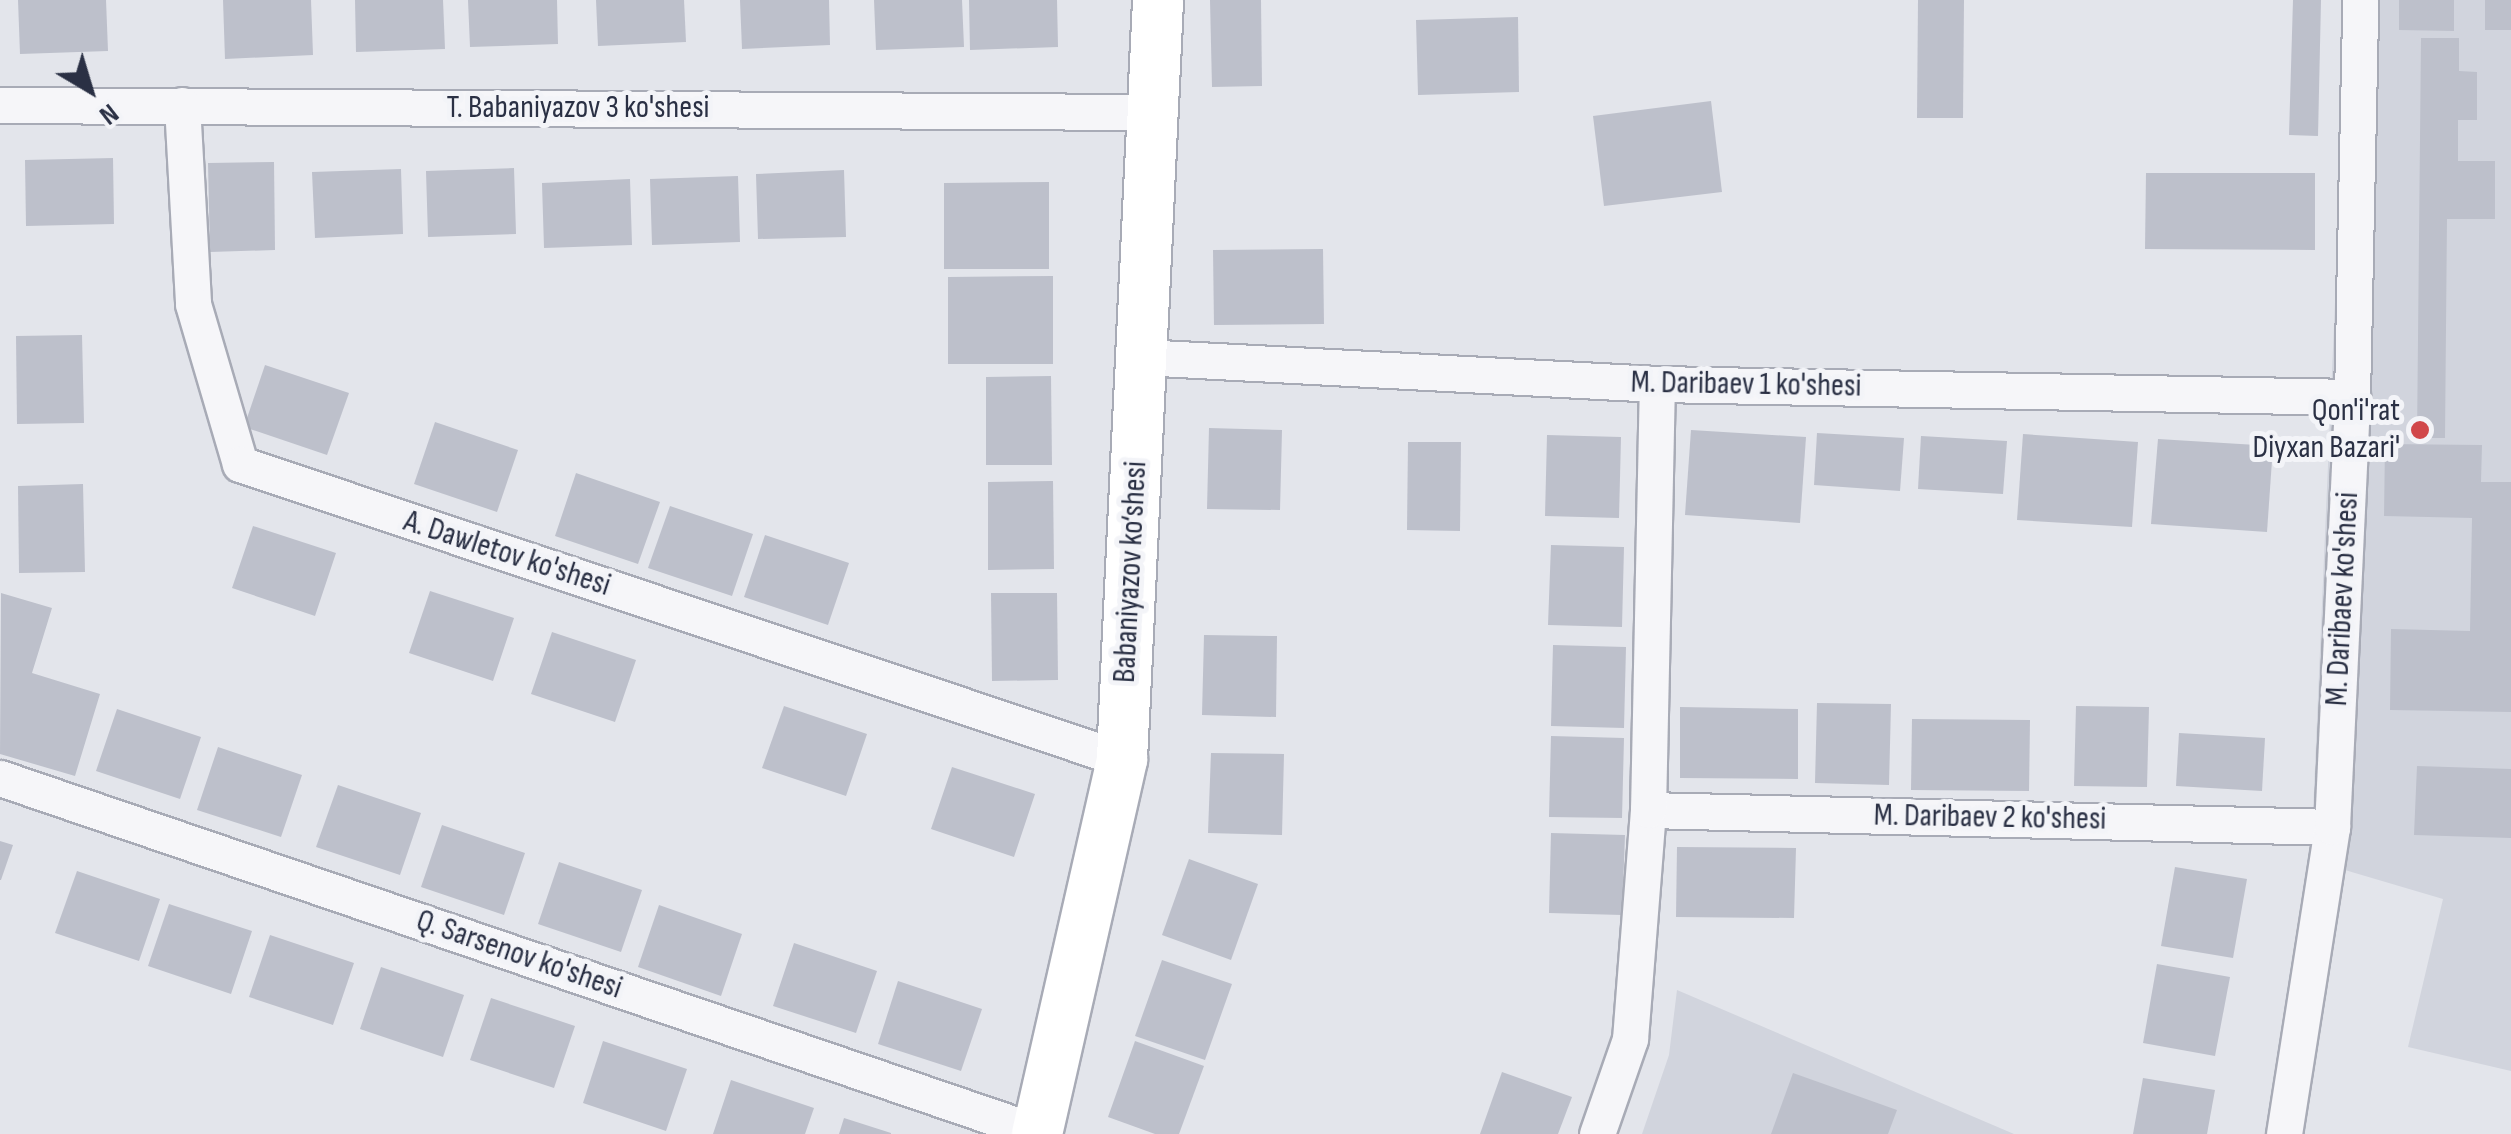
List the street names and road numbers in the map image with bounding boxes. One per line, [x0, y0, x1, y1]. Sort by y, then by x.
street label: T. Babaniyazov 3 ko'shesi [446, 89, 710, 127]
street label: M. Daribaev 1 ko'shesi [1630, 364, 1862, 406]
street label: Babaniyazov ko‘shesi [1106, 460, 1156, 684]
street label: M. Daribaev ko'shesi [2318, 491, 2368, 707]
street label: A. Dawletov ko'shesi [399, 503, 615, 605]
street label: M. Daribaev 2 ko'shesi [1873, 797, 2107, 839]
street label: Q. Sarsenov ko'shesi [411, 902, 627, 1008]

